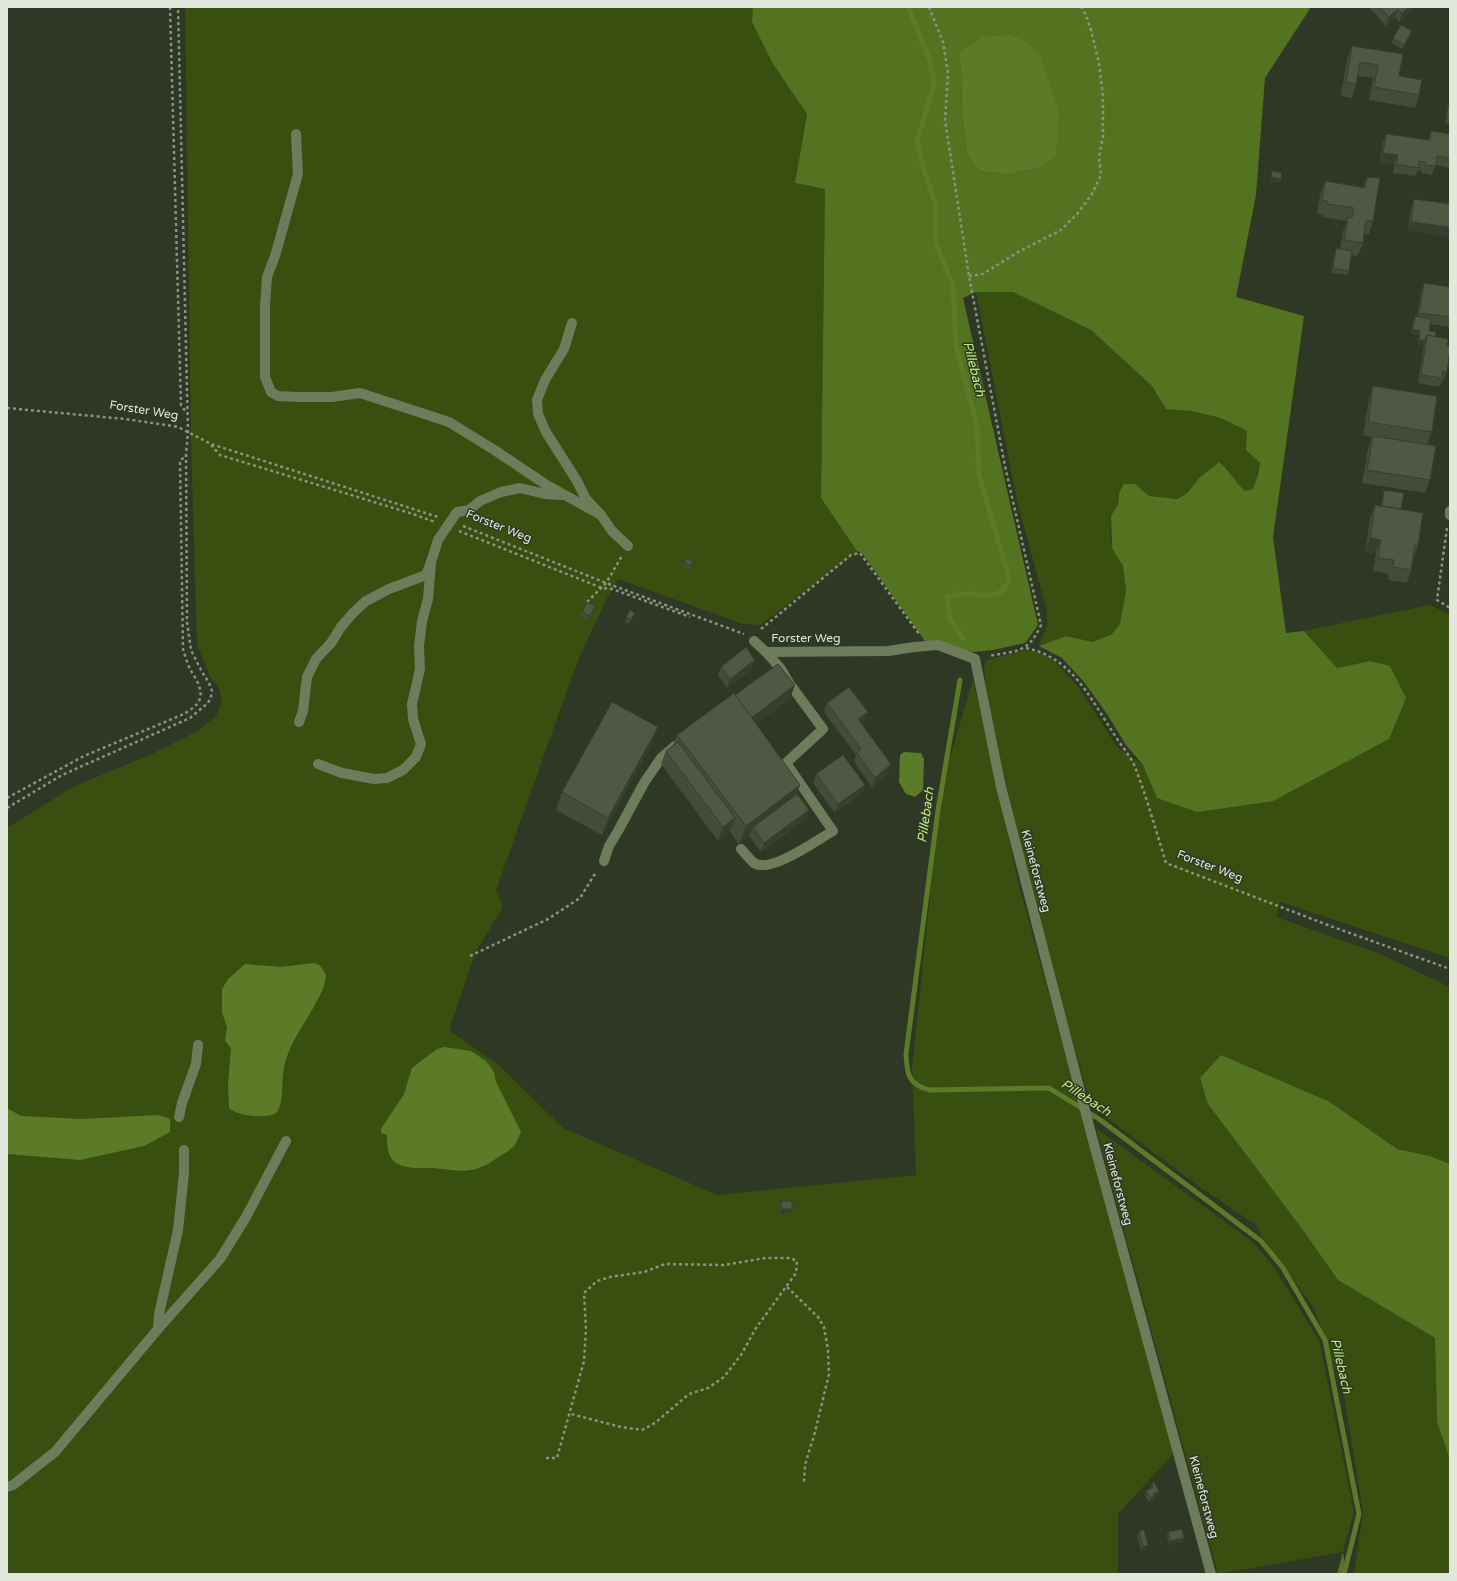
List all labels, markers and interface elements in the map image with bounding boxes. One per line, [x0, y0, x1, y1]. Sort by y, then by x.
water label: Pillebach [959, 340, 989, 399]
street label: Forster Weg [109, 398, 179, 422]
street label: Forster Weg [464, 507, 534, 545]
street label: Forster Weg [771, 631, 841, 645]
water label: Pillebach [914, 785, 938, 844]
street label: Kleineforstweg [1018, 828, 1054, 914]
street label: Forster Weg [1175, 847, 1245, 885]
water label: Pillebach [1058, 1076, 1115, 1121]
street label: Kleineforstweg [1100, 1141, 1136, 1227]
water label: Pillebach [1327, 1337, 1355, 1396]
street label: Kleineforstweg [1186, 1454, 1222, 1540]

